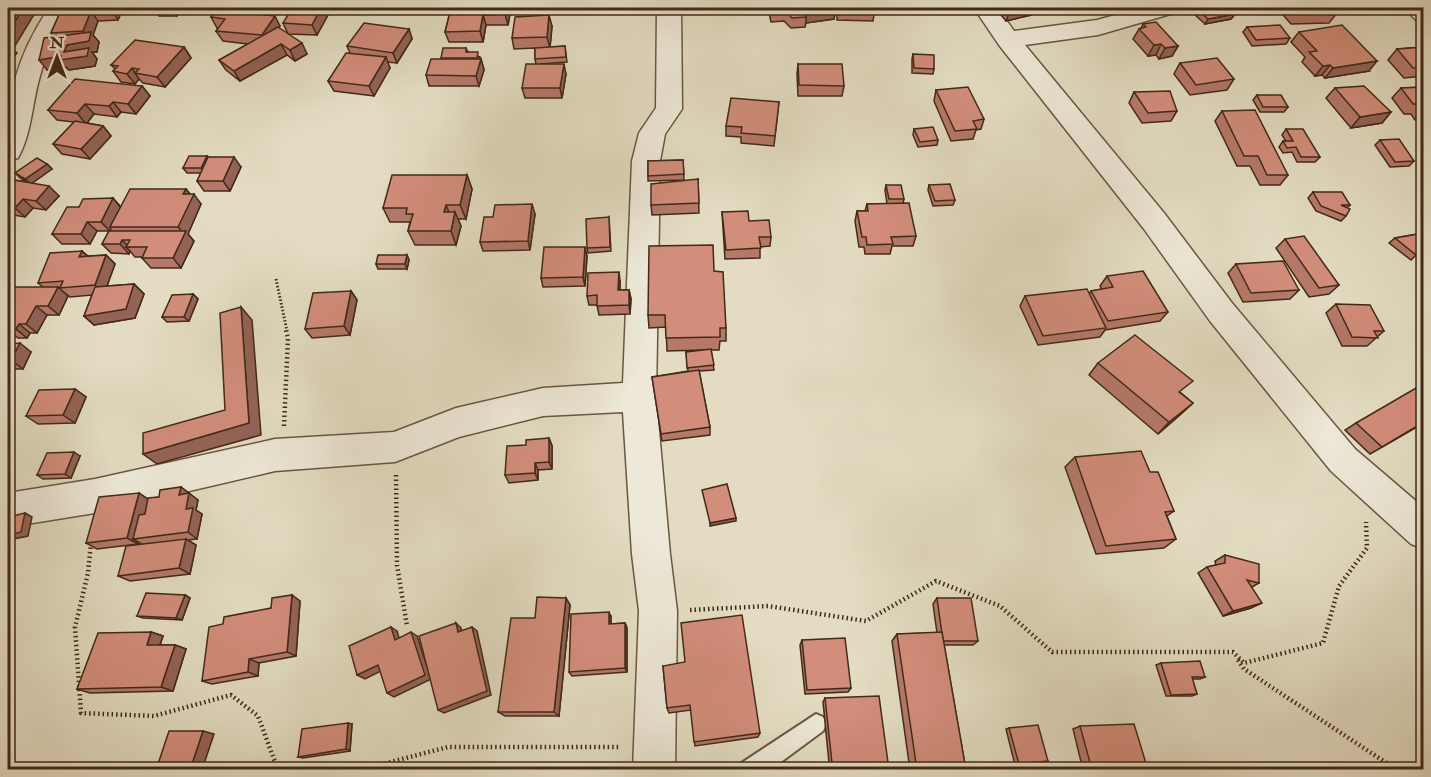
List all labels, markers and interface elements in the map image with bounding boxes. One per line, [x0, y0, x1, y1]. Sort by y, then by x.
north arrow [27, 27, 87, 87]
text: N [49, 33, 65, 53]

